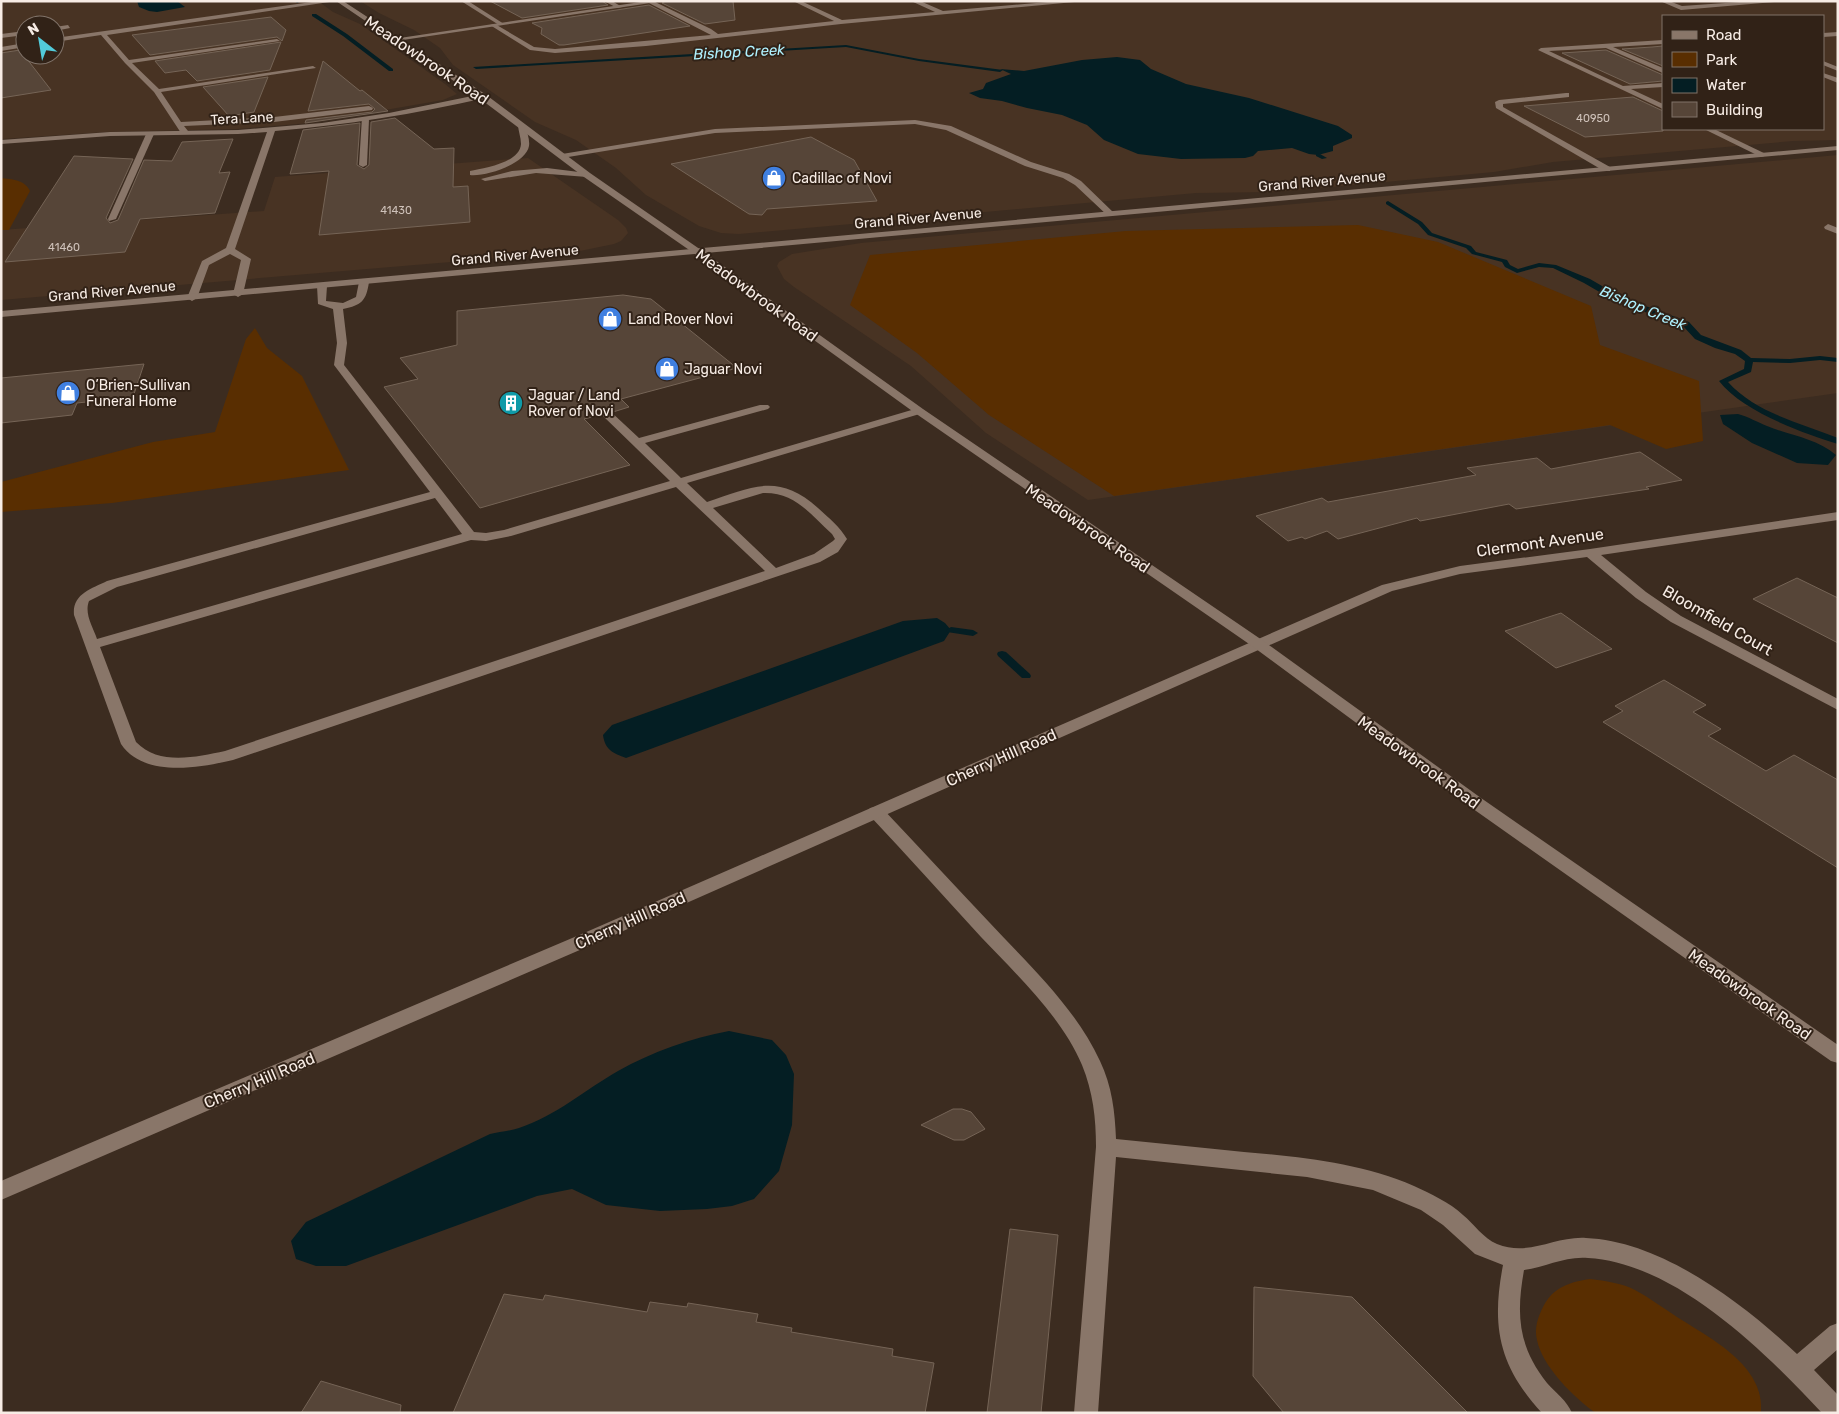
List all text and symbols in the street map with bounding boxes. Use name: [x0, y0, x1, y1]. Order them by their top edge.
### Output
street label: Meadowbrook Road: [361, 12, 492, 109]
north arrow: [15, 15, 65, 65]
legend: [1662, 15, 1824, 130]
text: N: [25, 19, 42, 39]
text: Road: [1706, 26, 1742, 44]
water label: Bishop Creek: [693, 41, 786, 63]
text: Park: [1706, 51, 1737, 69]
text: Water: [1706, 76, 1746, 94]
text: Building: [1706, 101, 1763, 119]
street label: Tera Lane: [210, 108, 274, 129]
house number: 40950: [1576, 112, 1610, 125]
shop icon: Cadillac of Novi: [761, 165, 787, 191]
street label: Grand River Avenue: [1258, 167, 1387, 196]
place label: Cadillac of Novi: [792, 170, 892, 187]
house number: 41430: [380, 204, 412, 217]
street label: Grand River Avenue: [854, 204, 983, 233]
house number: 41460: [48, 241, 80, 254]
street label: Grand River Avenue: [451, 241, 580, 270]
street label: Meadowbrook Road: [692, 245, 821, 346]
street label: Grand River Avenue: [48, 277, 177, 306]
water label: Bishop Creek: [1597, 282, 1689, 334]
shop icon: Land Rover Novi: [597, 306, 623, 332]
place label: Land Rover Novi: [628, 311, 733, 328]
shop icon: Jaguar Novi: [654, 356, 680, 382]
place label: Jaguar Novi: [684, 361, 762, 378]
place label: O’Brien-Sullivan Funeral Home: [86, 377, 191, 410]
shop icon: O’Brien-Sullivan Funeral Home: [55, 380, 81, 406]
place label: Jaguar / Land Rover of Novi: [528, 387, 620, 420]
building icon: Jaguar / Land Rover of Novi: [498, 390, 524, 416]
street label: Meadowbrook Road: [1022, 480, 1153, 577]
street label: Clermont Avenue: [1475, 524, 1605, 561]
street label: Bloomfield Court: [1659, 581, 1776, 660]
street label: Meadowbrook Road: [1354, 712, 1483, 813]
street label: Cherry Hill Road: [943, 725, 1059, 790]
street label: Cherry Hill Road: [572, 888, 688, 953]
street label: Meadowbrook Road: [1685, 945, 1815, 1044]
street label: Cherry Hill Road: [201, 1049, 318, 1112]

